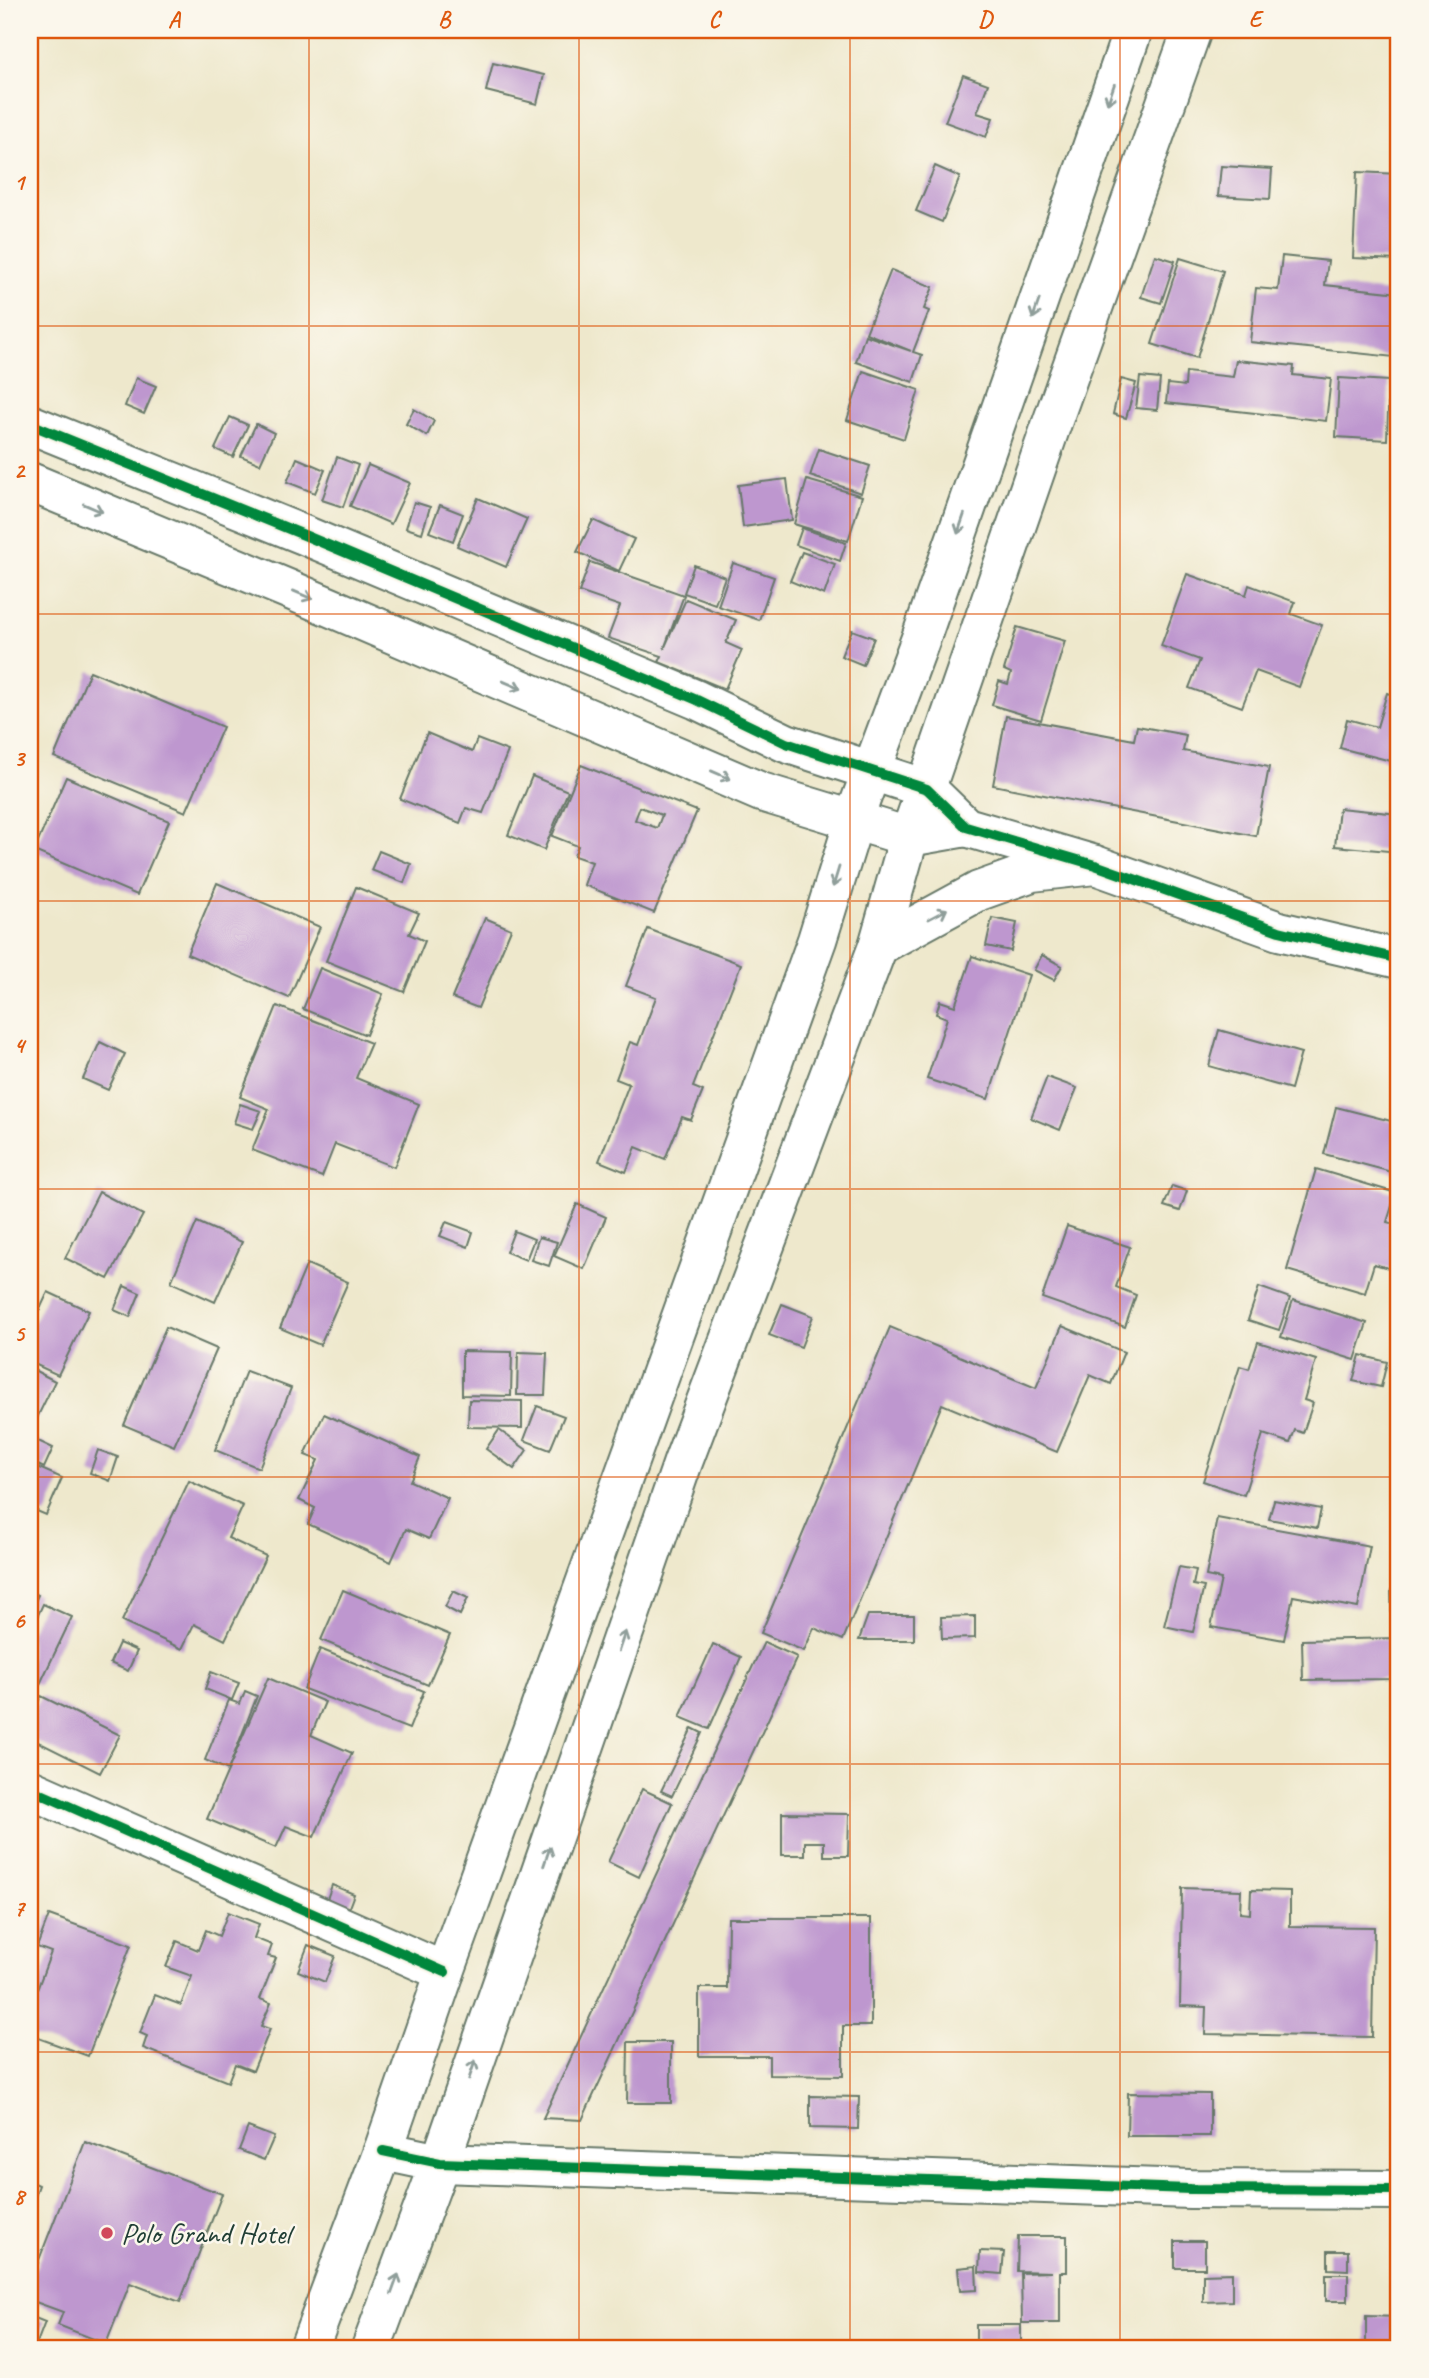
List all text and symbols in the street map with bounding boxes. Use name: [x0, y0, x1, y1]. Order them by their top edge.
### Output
text: A: [168, 5, 182, 34]
text: B: [438, 5, 452, 34]
text: C: [709, 5, 723, 34]
text: D: [978, 5, 994, 34]
text: E: [1249, 5, 1265, 34]
one-way arrow: [1104, 83, 1116, 105]
text: 1: [14, 168, 27, 197]
one-way arrow: [1029, 298, 1041, 320]
text: 2: [14, 456, 27, 485]
one-way arrow: [81, 502, 103, 515]
one-way arrow: [954, 512, 966, 534]
one-way arrow: [292, 589, 313, 602]
one-way arrow: [500, 679, 522, 692]
text: 3: [14, 744, 27, 773]
one-way arrow: [710, 769, 731, 782]
one-way arrow: [829, 866, 842, 888]
one-way arrow: [927, 907, 948, 920]
text: 4: [14, 1031, 27, 1060]
text: 5: [14, 1319, 26, 1348]
text: 6: [14, 1606, 27, 1635]
one-way arrow: [617, 1630, 629, 1652]
one-way arrow: [542, 1845, 554, 1867]
text: 7: [14, 1894, 27, 1923]
one-way arrow: [467, 2060, 479, 2082]
text: 8: [14, 2182, 27, 2211]
place label: Polo Grand Hotel: [121, 2214, 295, 2252]
marker: Polo Grand Hotel: [99, 2225, 115, 2241]
one-way arrow: [389, 2274, 402, 2296]

